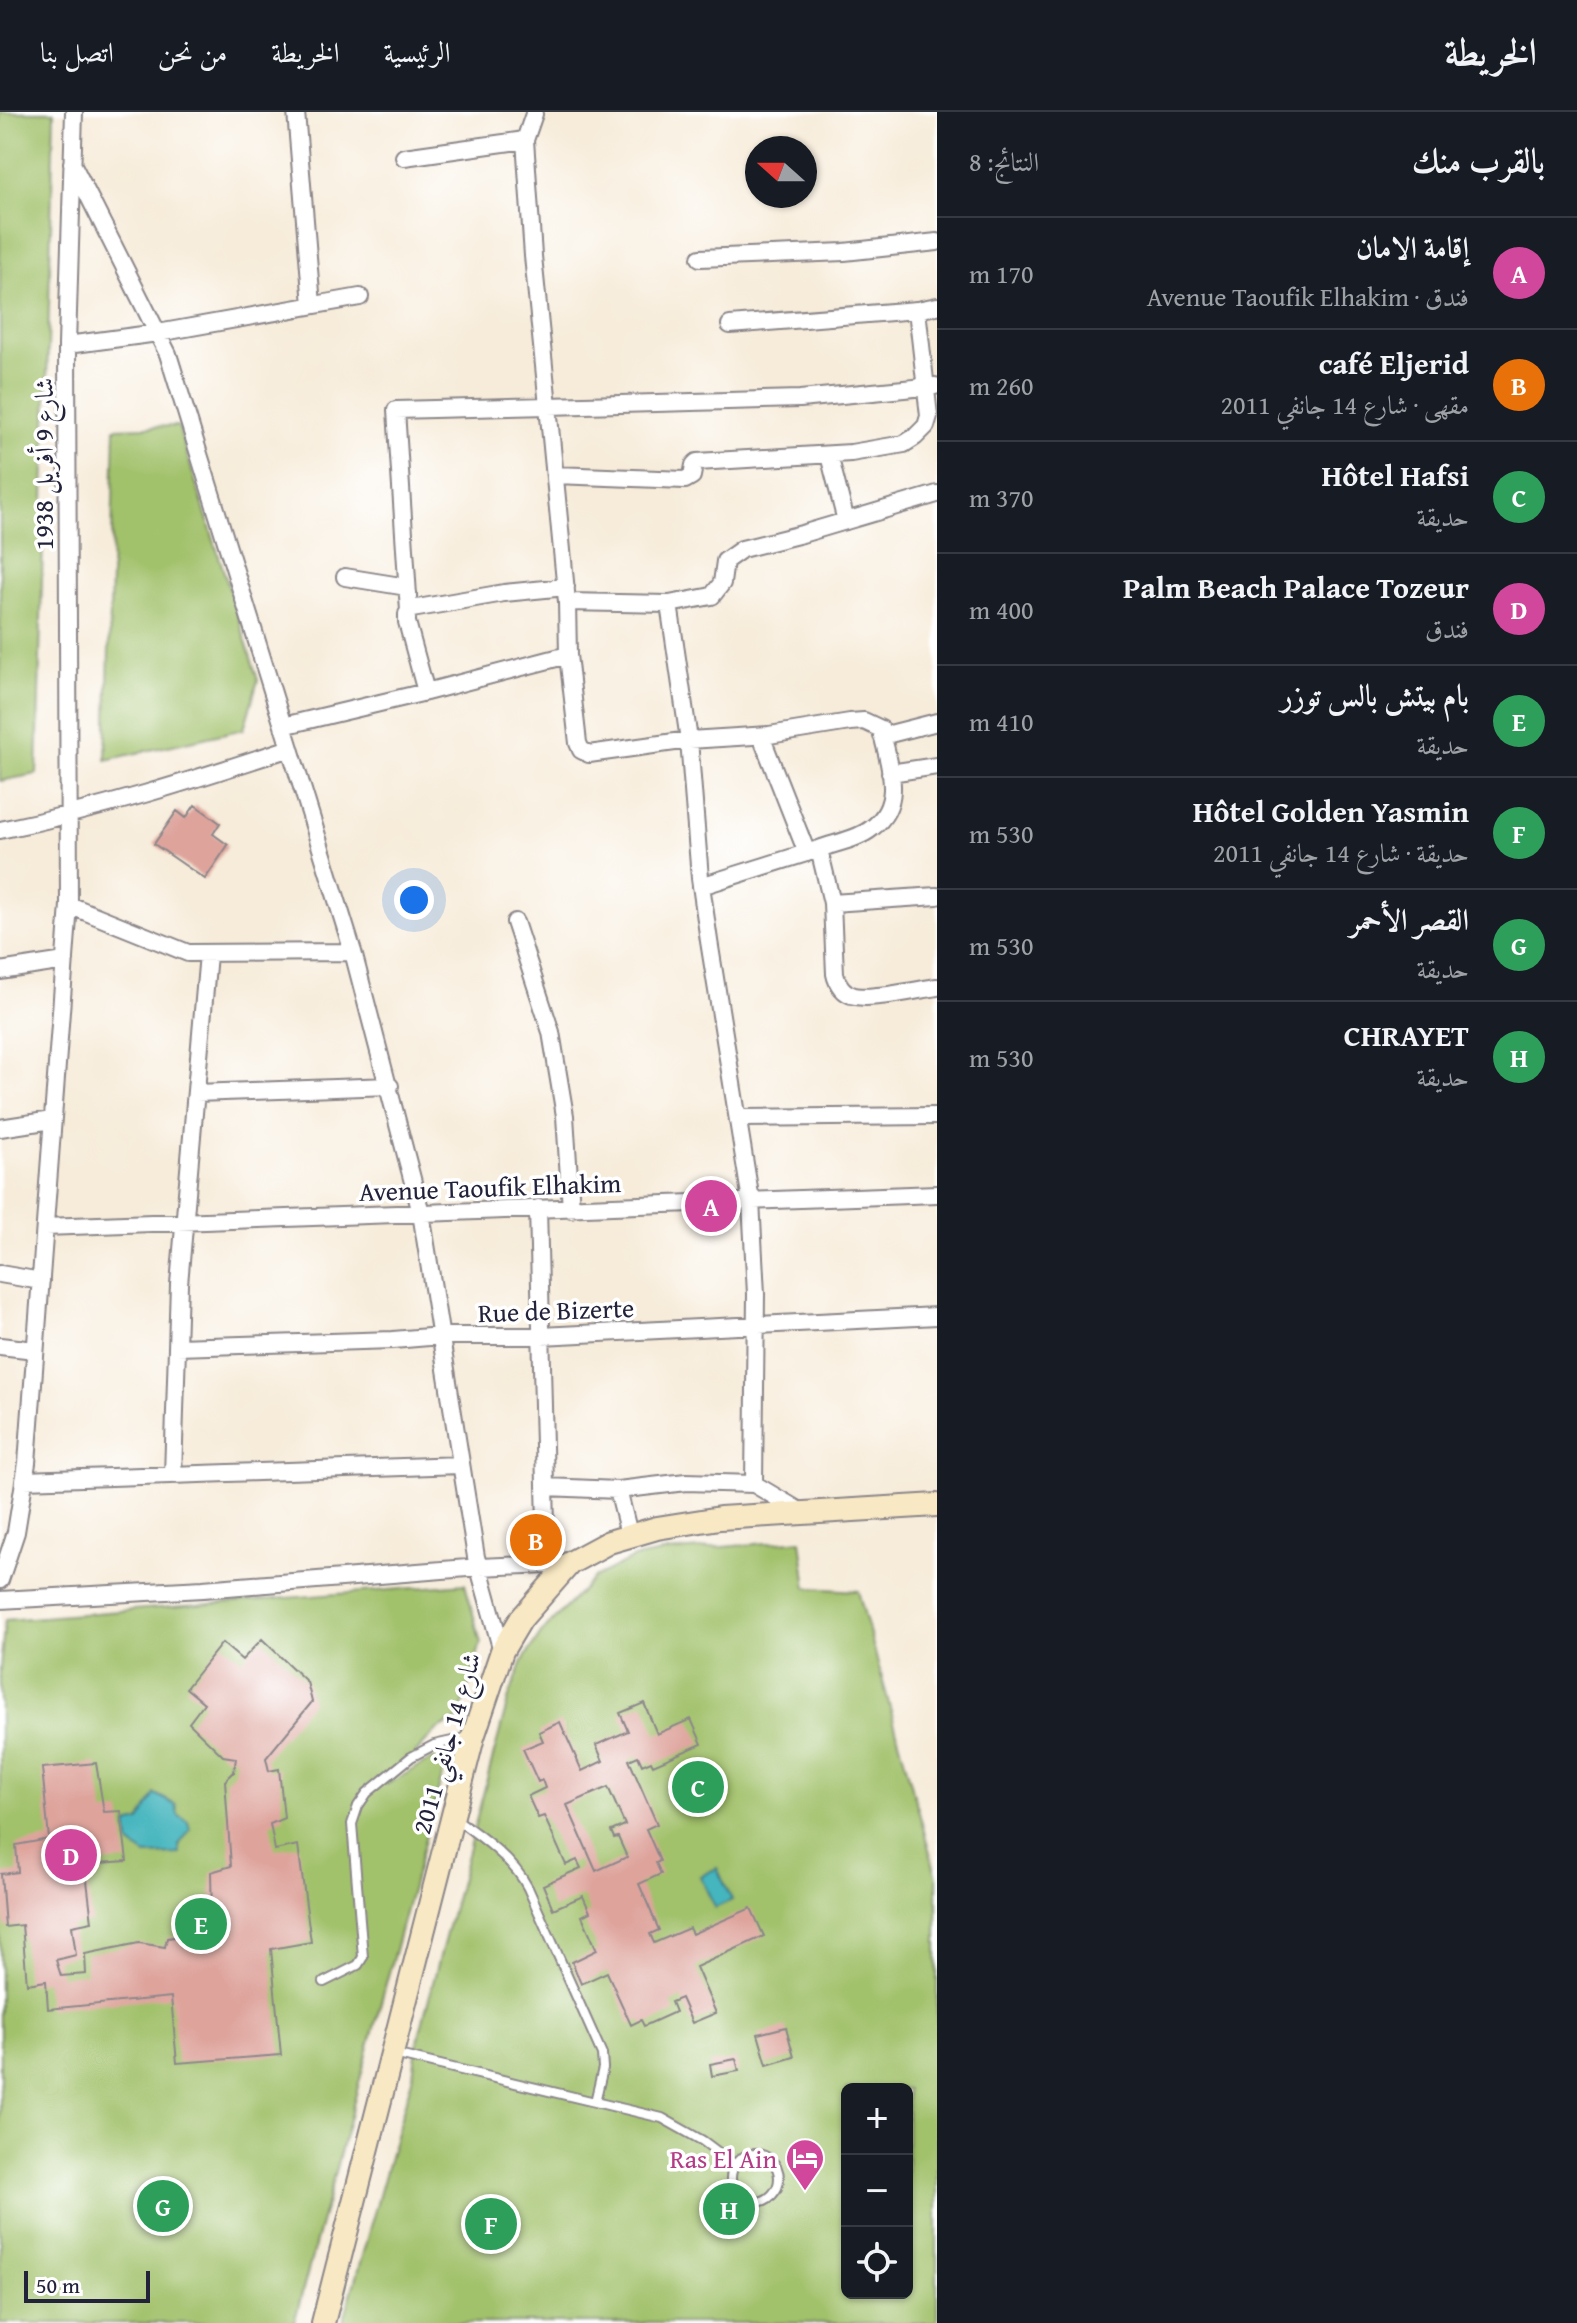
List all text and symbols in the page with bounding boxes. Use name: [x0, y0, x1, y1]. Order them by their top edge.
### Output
text: الخريطة: [1445, 23, 1537, 79]
text: اتصل بنا: [40, 31, 114, 72]
text: من نحن: [158, 31, 227, 72]
text: الخريطة: [271, 31, 339, 72]
text: الرئيسية: [383, 31, 451, 72]
text: بالقرب منك: [1412, 135, 1545, 184]
north arrow: [745, 136, 817, 208]
text: النتائج: 8: [969, 142, 1039, 181]
text: إقامة الامان: [1356, 225, 1469, 269]
text: 170 m: [969, 254, 1034, 293]
text: A: [1511, 254, 1527, 293]
text: فندق · Avenue Taoufik Elhakim: [1147, 277, 1469, 316]
text: café Eljerid: [1319, 341, 1469, 385]
text: 260 m: [969, 366, 1034, 405]
text: B: [1511, 366, 1527, 405]
street label: شارع 9 أفريل 1938: [24, 378, 66, 550]
text: مقهى · شارع 14 جانفي 2011: [1220, 385, 1469, 424]
text: Hôtel Hafsi: [1321, 453, 1469, 497]
text: 370 m: [969, 478, 1034, 517]
text: C: [1512, 478, 1526, 517]
text: حديقة: [1416, 497, 1469, 536]
text: Palm Beach Palace Tozeur: [1123, 565, 1469, 609]
text: 400 m: [969, 590, 1034, 629]
text: D: [1511, 590, 1527, 629]
text: فندق: [1425, 609, 1469, 648]
text: بام بيتش بالس توزر: [1281, 673, 1469, 717]
text: 410 m: [969, 702, 1034, 741]
text: E: [1512, 702, 1526, 741]
text: حديقة: [1416, 725, 1469, 764]
text: Hôtel Golden Yasmin: [1193, 789, 1469, 833]
text: 530 m: [969, 814, 1034, 853]
text: F: [1512, 814, 1526, 853]
text: حديقة · شارع 14 جانفي 2011: [1213, 833, 1469, 872]
your location: [394, 880, 434, 920]
text: القصر الأحمر: [1349, 897, 1469, 941]
text: 530 m: [969, 926, 1034, 965]
text: G: [1511, 926, 1527, 965]
text: حديقة: [1416, 949, 1469, 988]
text: CHRAYET: [1344, 1013, 1469, 1057]
text: 530 m: [969, 1038, 1034, 1077]
text: H: [1510, 1038, 1528, 1077]
text: حديقة: [1416, 1057, 1469, 1096]
street label: Avenue Taoufik Elhakim: [358, 1163, 622, 1211]
pin: A: [685, 1176, 737, 1236]
street label: Rue de Bizerte: [477, 1288, 635, 1332]
pin: B: [510, 1510, 562, 1570]
street label: شارع 14 جانفي 2011: [401, 1647, 497, 1840]
pin: C: [672, 1757, 724, 1817]
pin: D: [45, 1825, 97, 1885]
pin: E: [175, 1894, 227, 1954]
map controls: [841, 2083, 913, 2299]
button: +: [841, 2083, 913, 2155]
hotel icon: Ras El Ain: [784, 2137, 826, 2192]
place label: Ras El Ain: [670, 2139, 777, 2178]
button: −: [841, 2155, 913, 2227]
pin: G: [137, 2176, 189, 2236]
pin: H: [703, 2179, 755, 2239]
pin: F: [465, 2194, 517, 2254]
button: locate: [841, 2227, 913, 2299]
scale bar: [24, 2267, 150, 2303]
text: 50 m: [36, 2269, 80, 2301]

